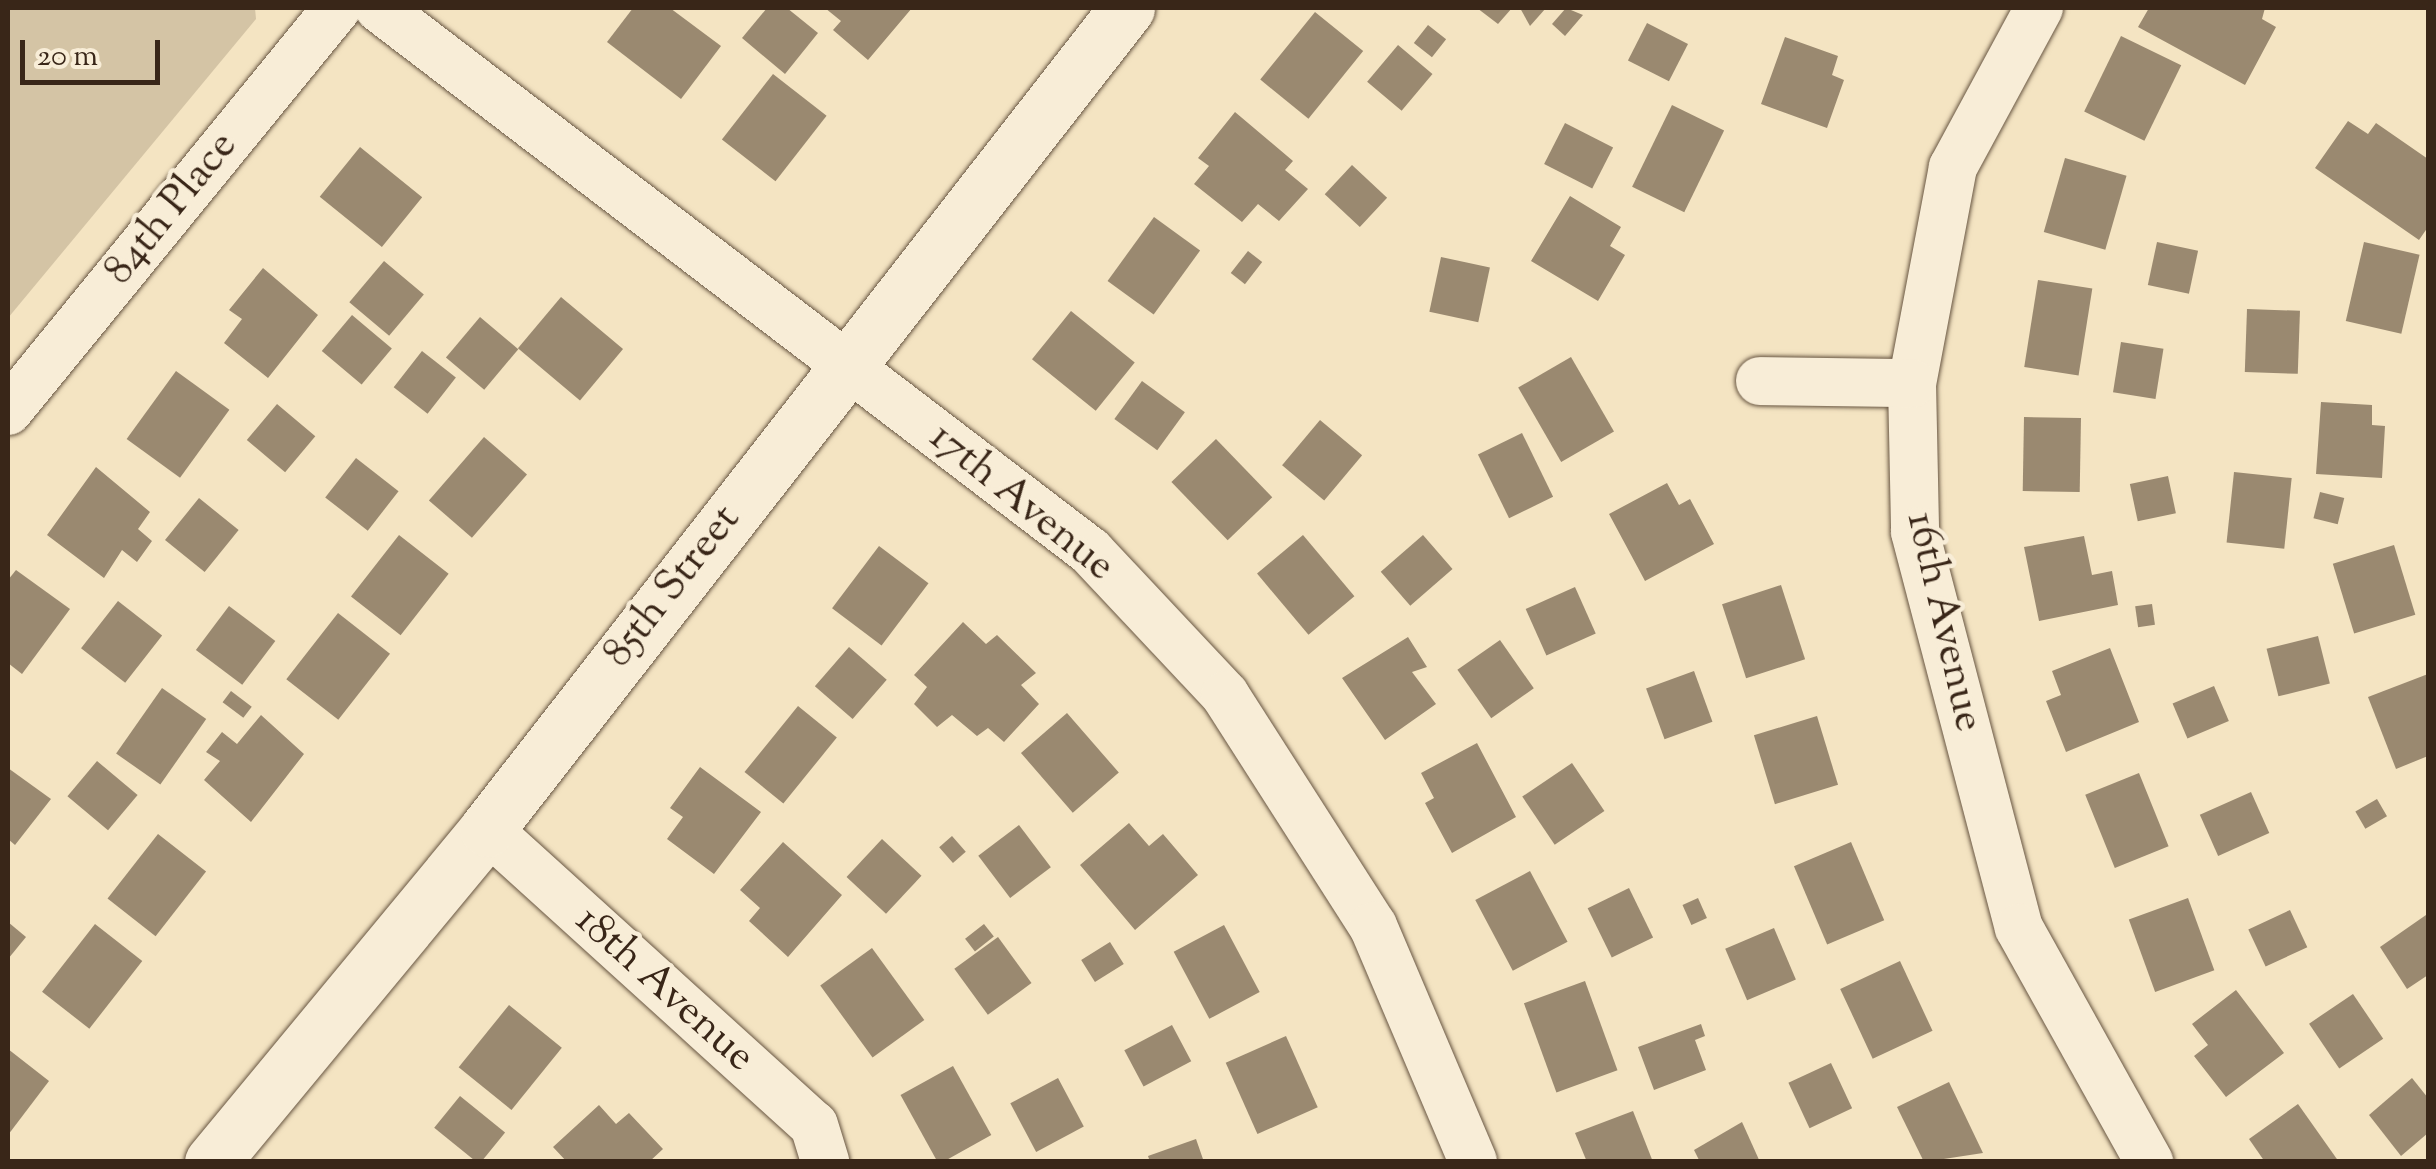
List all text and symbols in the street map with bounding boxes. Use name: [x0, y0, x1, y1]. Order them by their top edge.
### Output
scale bar: [25, 20, 165, 82]
text: 20 m: [37, 36, 98, 79]
street label: 84th Place: [95, 122, 249, 296]
street label: 17th Avenue: [918, 413, 1124, 593]
street label: 85th Street: [594, 496, 752, 678]
street label: 16th Avenue: [1893, 508, 1993, 736]
street label: 18th Avenue: [564, 896, 764, 1084]

